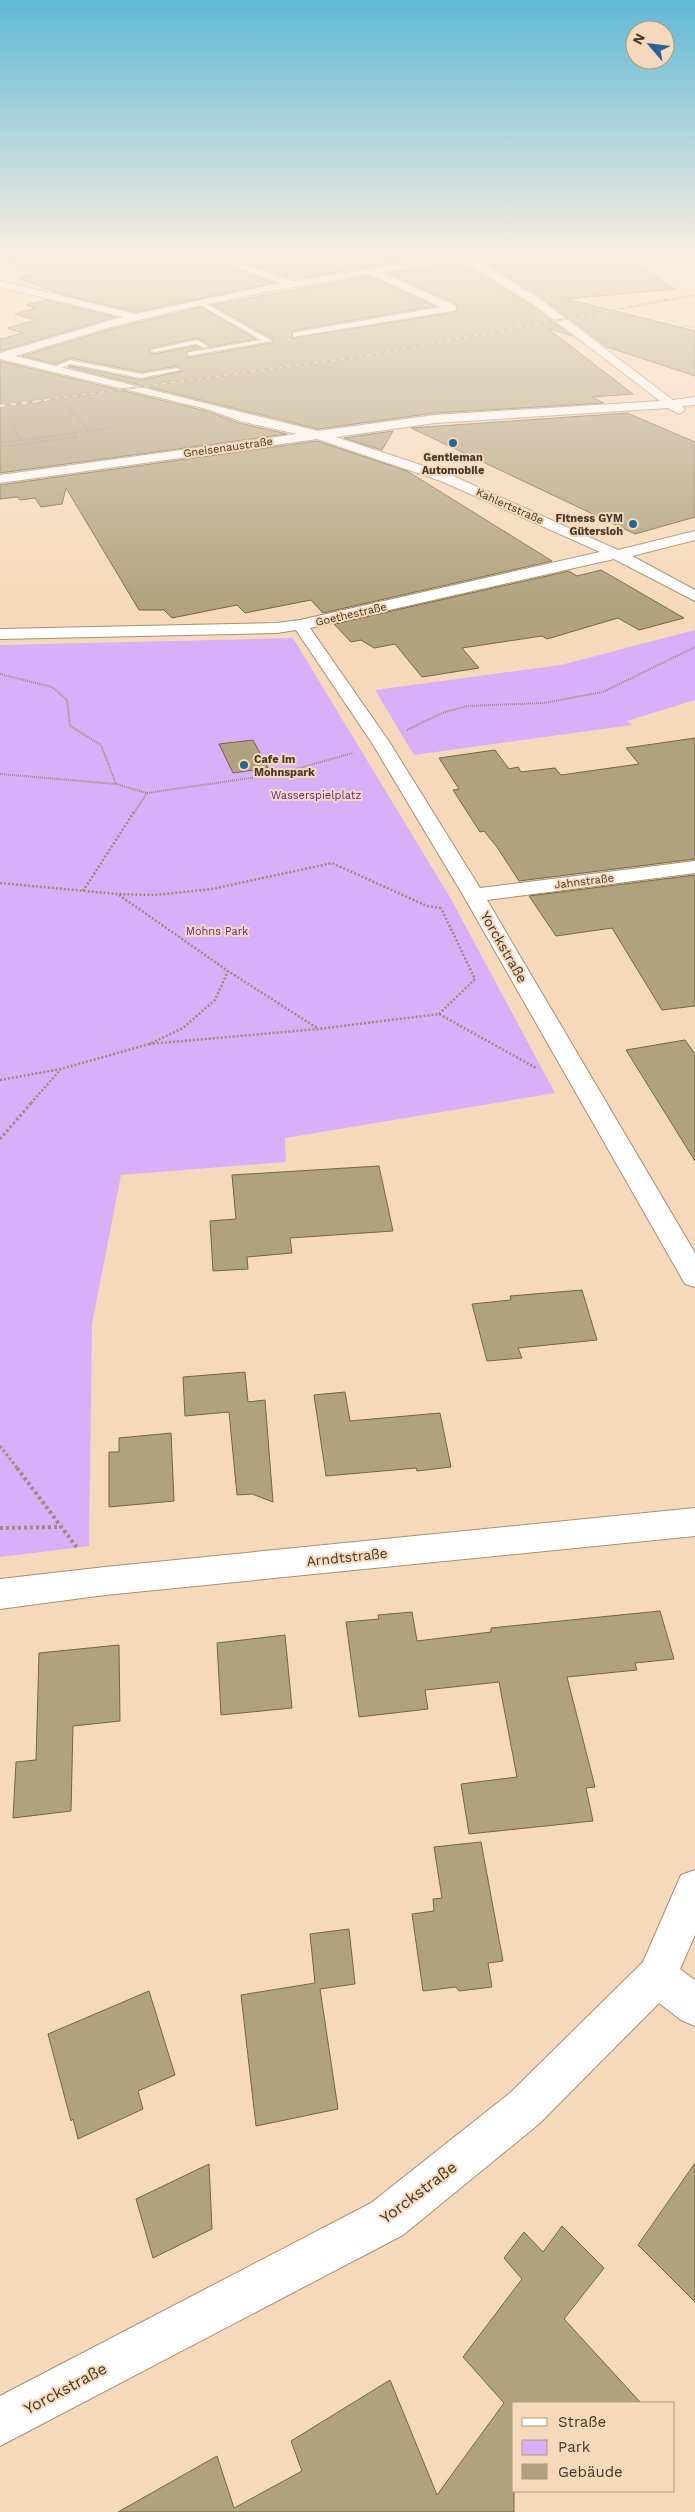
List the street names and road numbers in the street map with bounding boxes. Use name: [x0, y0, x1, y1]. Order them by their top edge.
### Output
street label: Gneisenaustraße: [183, 435, 274, 460]
street label: Kahlertstraße: [474, 486, 546, 527]
street label: Goethestraße: [314, 600, 388, 629]
street label: Jahnstraße: [554, 871, 615, 892]
street label: Yorckstraße: [477, 908, 531, 986]
street label: Arndtstraße: [306, 1545, 388, 1569]
street label: Yorckstraße: [376, 2157, 460, 2227]
street label: Yorckstraße: [20, 2359, 110, 2418]

